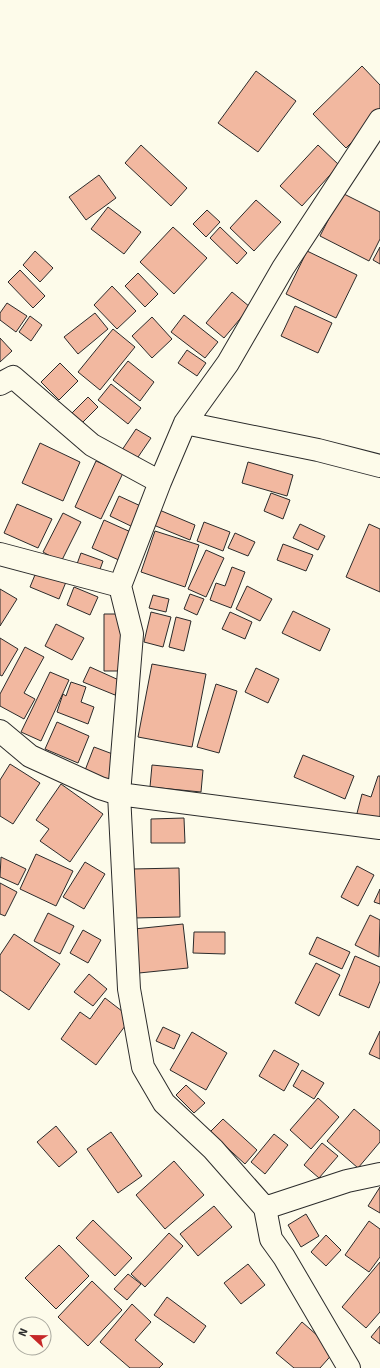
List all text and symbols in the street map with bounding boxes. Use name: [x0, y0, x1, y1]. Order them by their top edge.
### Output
north arrow: [12, 1316, 52, 1356]
text: N: [16, 1326, 31, 1338]

